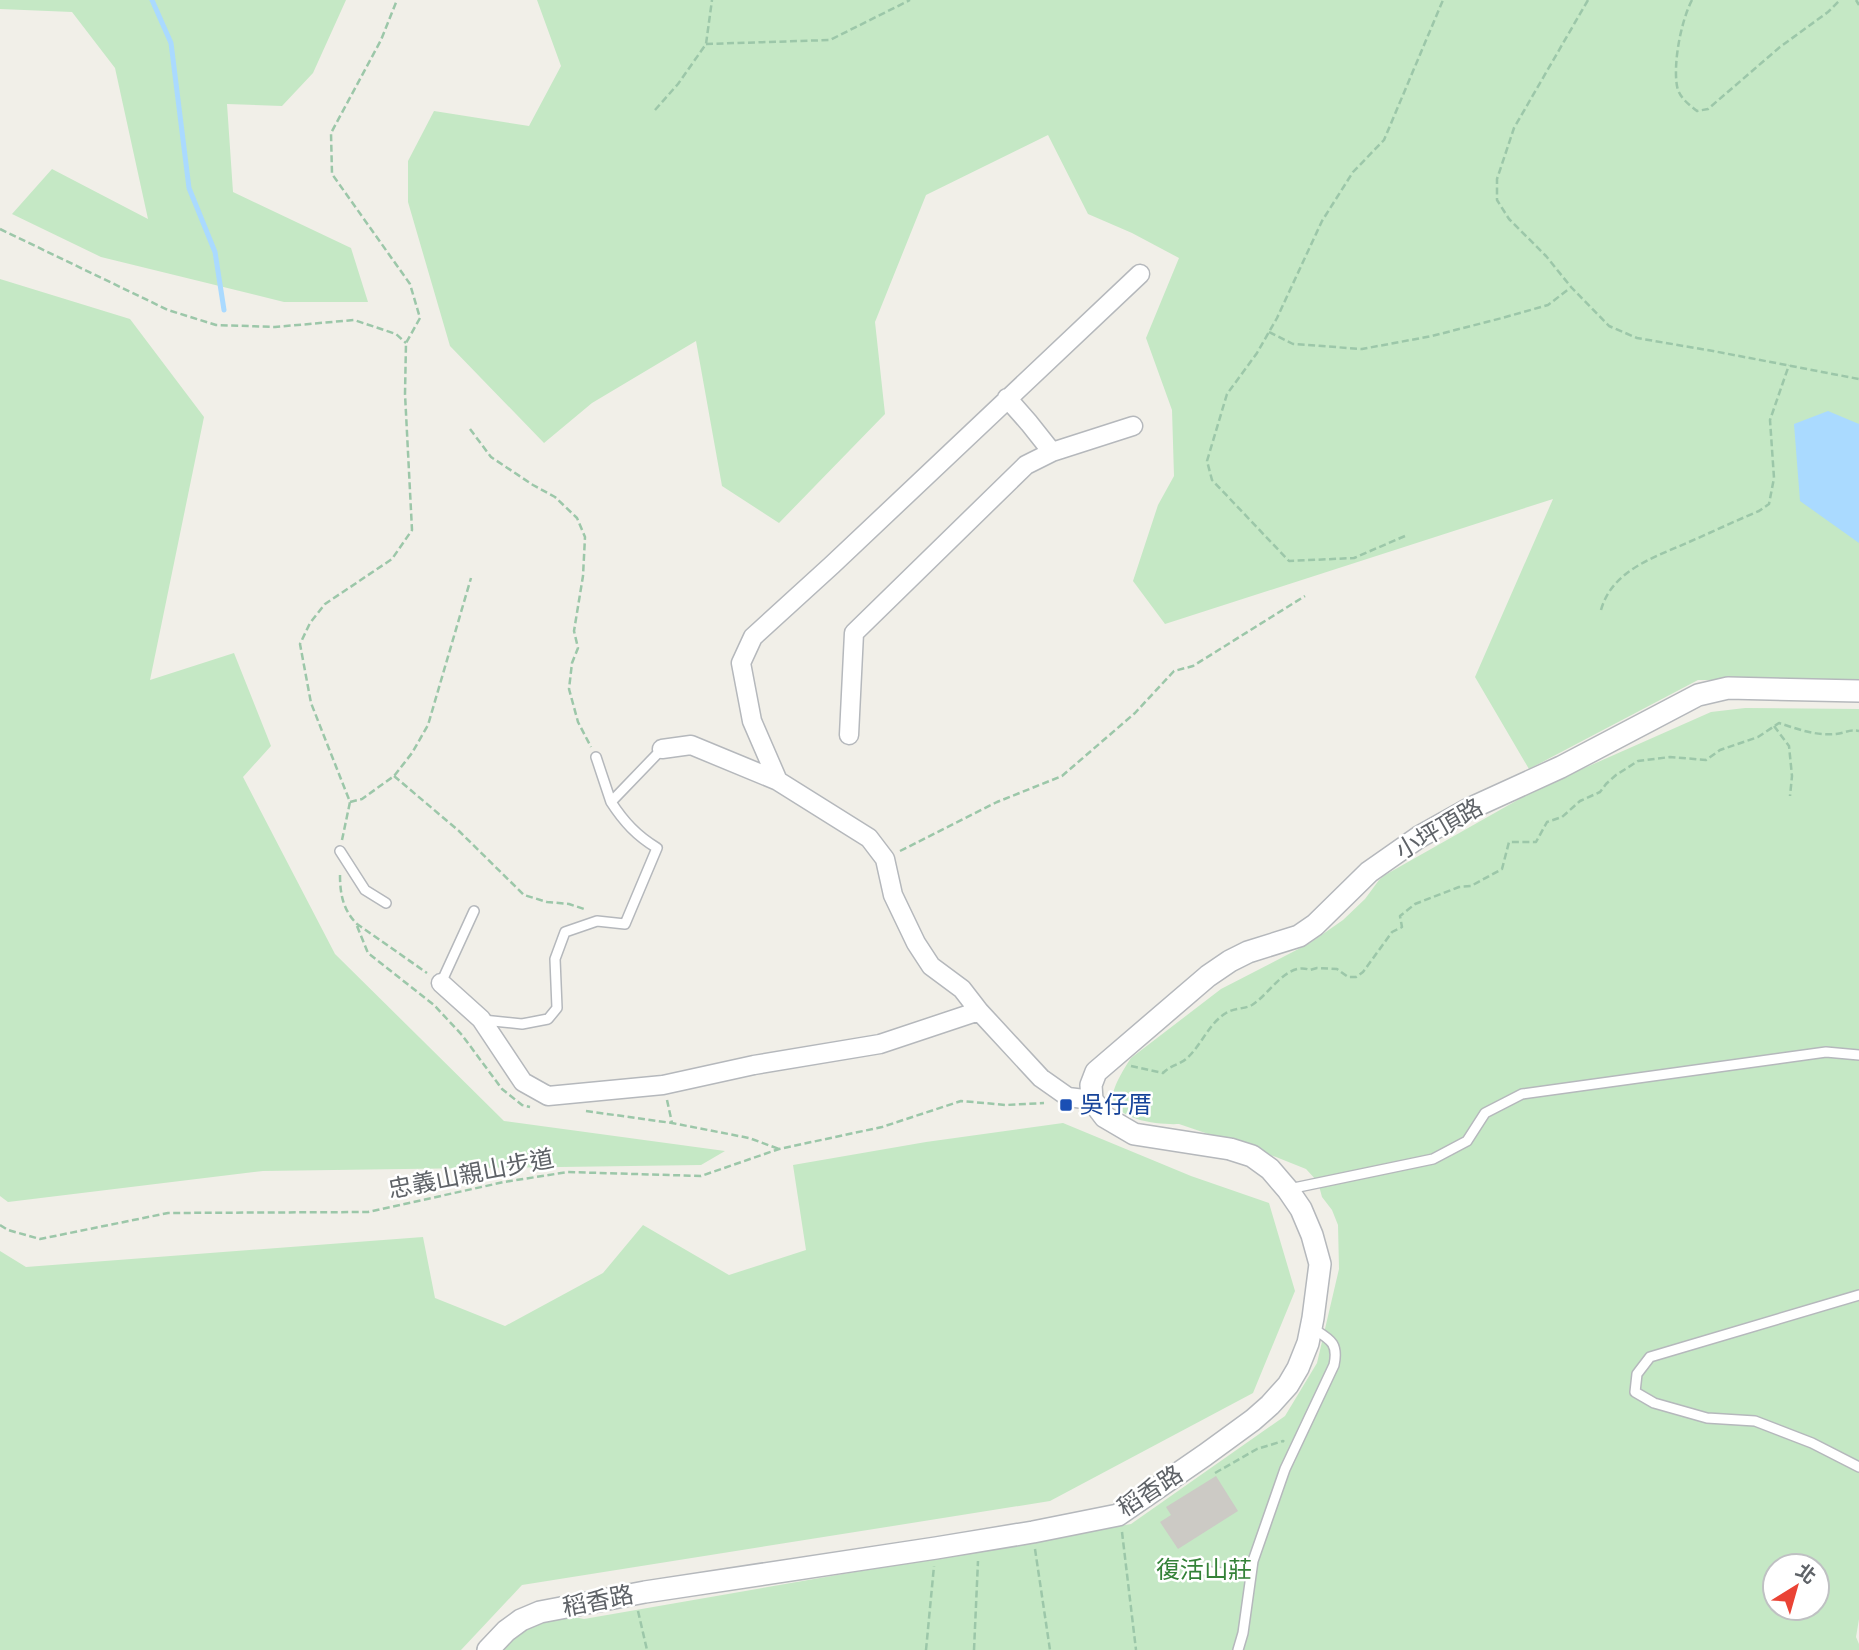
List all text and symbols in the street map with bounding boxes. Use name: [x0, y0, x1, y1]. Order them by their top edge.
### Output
street label: 小坪頂路: [1388, 789, 1488, 866]
place label: 吳仔厝: [1080, 1087, 1152, 1120]
marker: 吳仔厝: [1058, 1097, 1074, 1113]
street label: 忠義山親山步道: [385, 1140, 556, 1205]
street label: 稻香路: [1110, 1456, 1188, 1523]
park label: 復活山莊: [1156, 1552, 1252, 1585]
north arrow: [1761, 1552, 1831, 1622]
text: 北: [1791, 1557, 1822, 1590]
street label: 稻香路: [559, 1576, 636, 1623]

